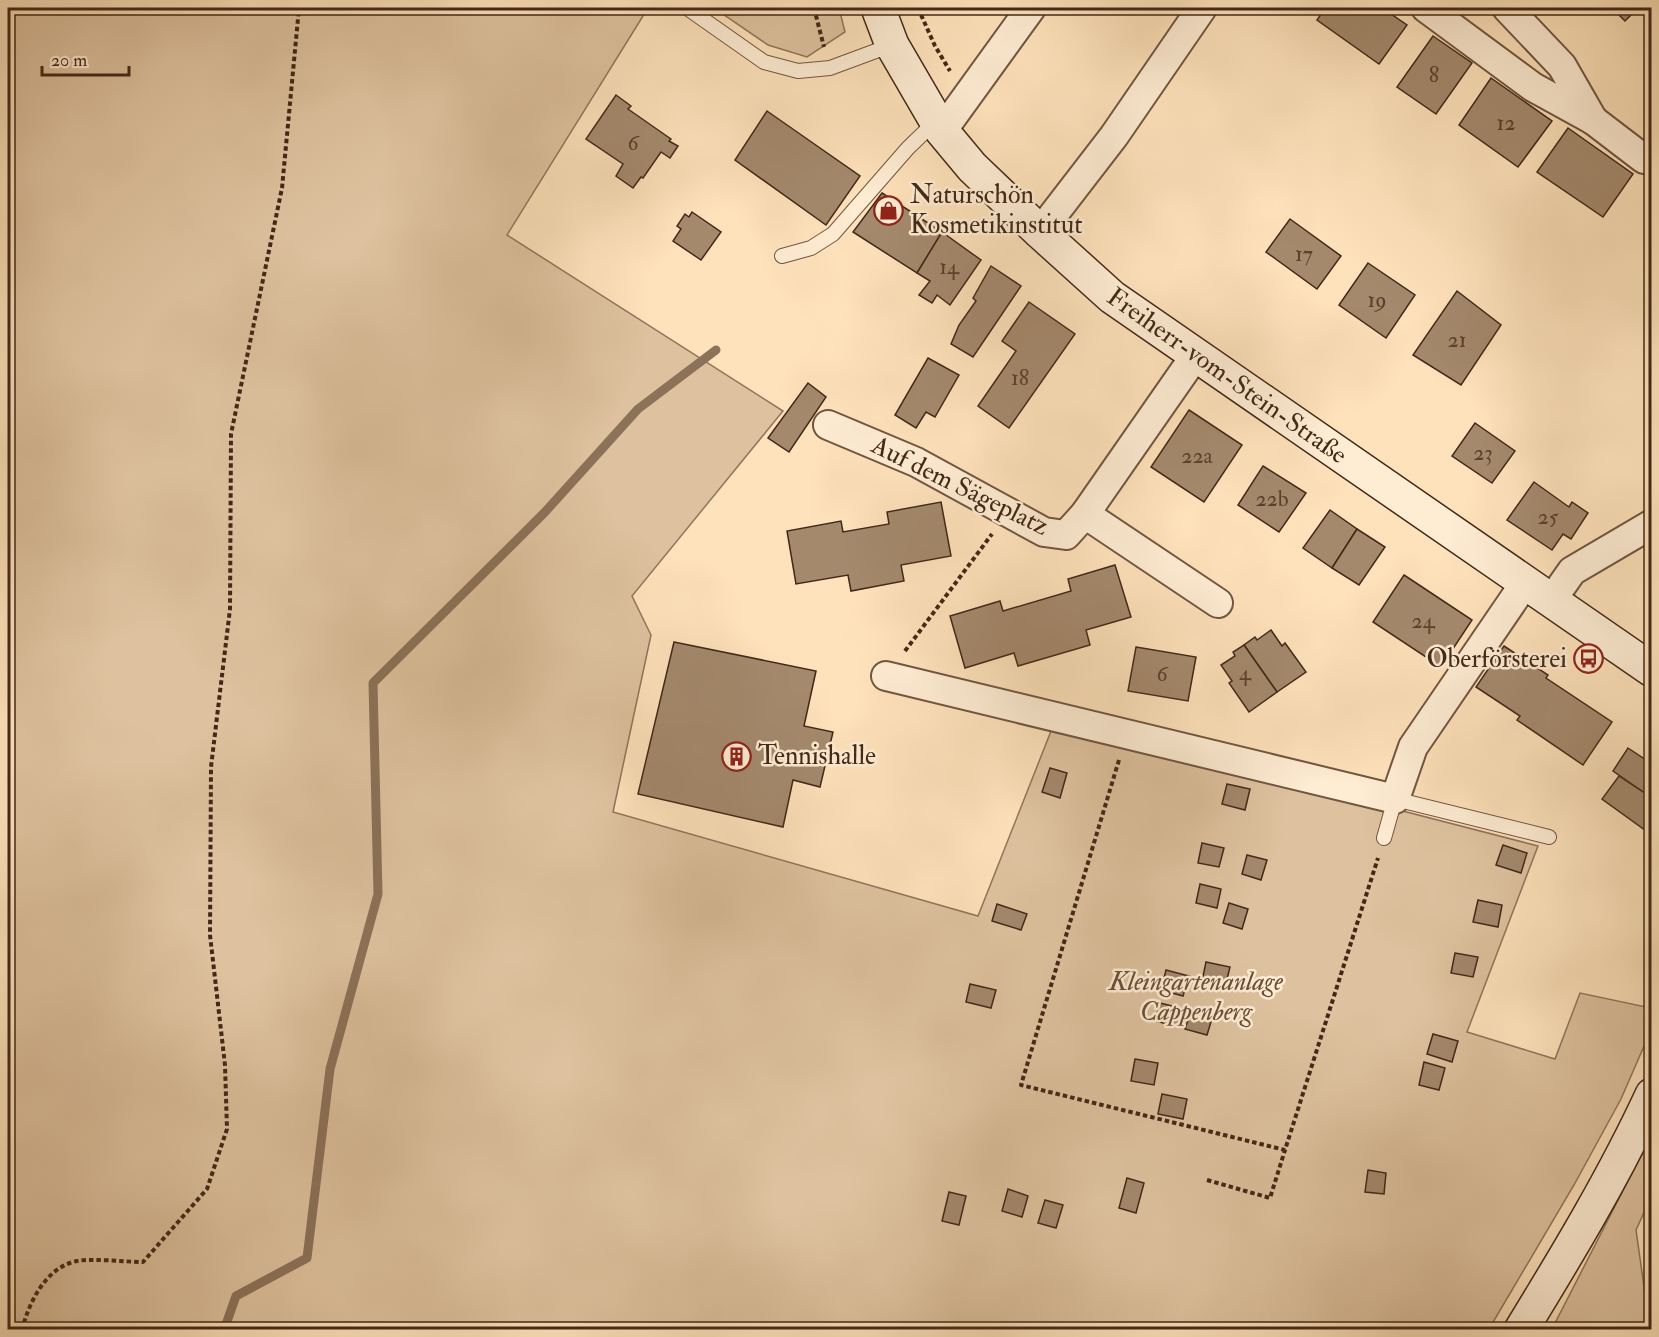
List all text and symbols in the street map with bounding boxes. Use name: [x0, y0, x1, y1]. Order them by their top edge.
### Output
scale bar: [42, 39, 129, 77]
text: 20 m: [51, 49, 87, 72]
house number: 8: [1429, 61, 1439, 89]
house number: 12: [1496, 109, 1516, 137]
house number: 6: [627, 129, 640, 157]
place label: Naturschön Kosmetikinstitut: [910, 179, 1083, 241]
shop icon: Naturschön Kosmetikinstitut: [873, 194, 905, 226]
house number: 17: [1295, 240, 1313, 268]
house number: 14: [939, 253, 960, 281]
street label: Freiherr-vom-Stein-Straße: [1101, 281, 1353, 471]
house number: 19: [1367, 286, 1387, 314]
house number: 21: [1447, 326, 1467, 354]
house number: 18: [1011, 364, 1029, 392]
street label: Auf dem Sägeplatz: [865, 429, 1054, 544]
house number: 23: [1473, 439, 1493, 467]
house number: 22a: [1181, 442, 1214, 470]
house number: 22b: [1255, 485, 1289, 513]
house number: 25: [1538, 503, 1559, 531]
house number: 24: [1411, 607, 1436, 635]
place label: Oberförsterei: [1426, 643, 1567, 675]
bus stop icon: Oberförsterei: [1572, 643, 1604, 675]
house number: 4: [1239, 659, 1252, 687]
house number: 6: [1156, 660, 1169, 688]
building icon: Tennishalle: [721, 740, 753, 772]
place label: Tennishalle: [758, 740, 876, 772]
park label: Kleingartenanlage Cappenberg: [1107, 966, 1283, 1028]

